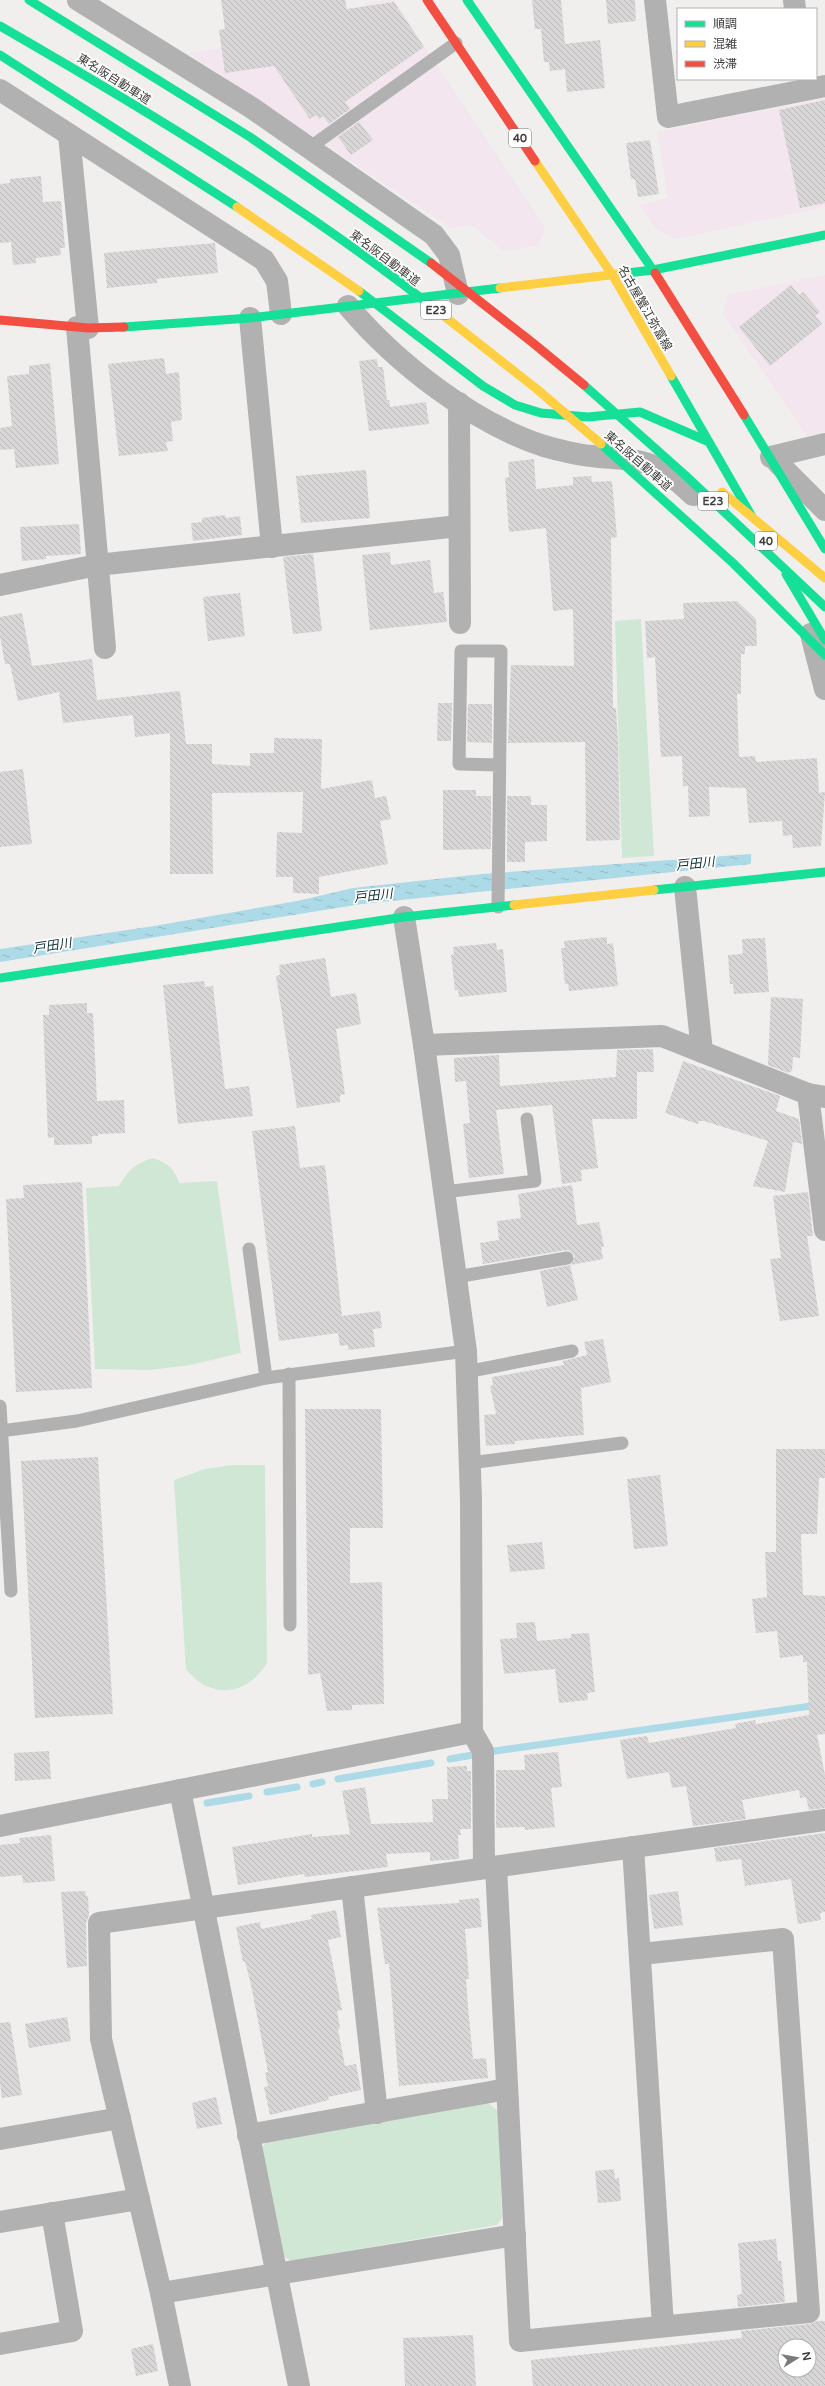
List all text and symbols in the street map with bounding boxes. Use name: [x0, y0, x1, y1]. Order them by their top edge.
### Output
legend: [677, 8, 817, 80]
text: 順調: [713, 17, 737, 31]
text: 混雑: [713, 37, 737, 51]
street label: 東名阪自動車道: [75, 51, 153, 107]
text: 渋滞: [713, 57, 737, 71]
road number: 40: [509, 129, 531, 147]
street label: 東名阪自動車道: [347, 227, 423, 289]
street label: 名古屋蟹江弥富線: [615, 263, 675, 353]
road number: E23: [421, 301, 451, 319]
street label: 東名阪自動車道: [602, 428, 674, 494]
road number: E23: [698, 492, 728, 510]
road number: 40: [755, 532, 777, 550]
water label: 戸田川: [675, 854, 717, 874]
water label: 戸田川: [353, 886, 395, 906]
water label: 戸田川: [32, 935, 75, 957]
north arrow: [777, 2338, 817, 2378]
text: N: [799, 2351, 814, 2362]

